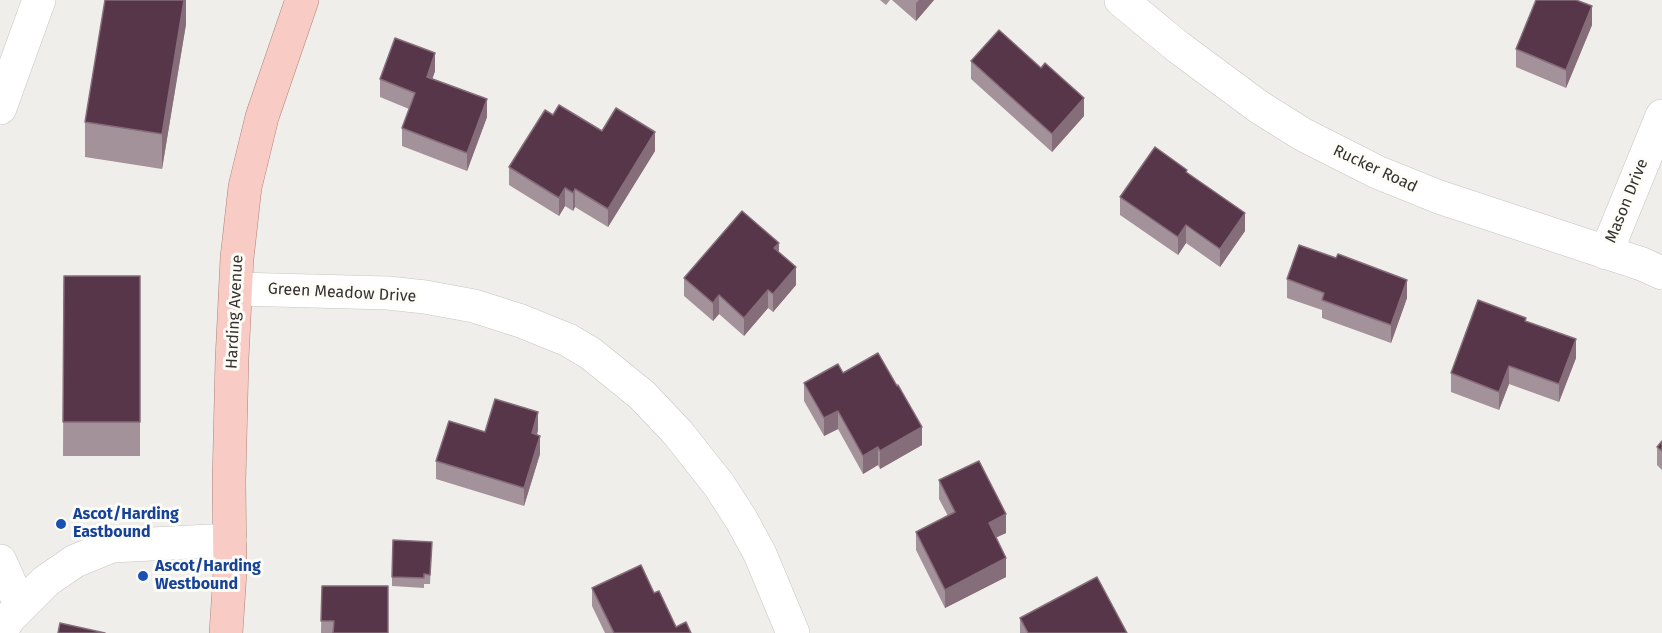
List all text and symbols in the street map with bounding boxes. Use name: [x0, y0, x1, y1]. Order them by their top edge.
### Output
street label: Rucker Road: [1330, 141, 1420, 197]
street label: Mason Drive: [1601, 156, 1653, 246]
street label: Harding Avenue: [222, 254, 248, 370]
street label: Green Meadow Drive: [267, 280, 417, 306]
place label: Ascot/Harding Eastbound: [73, 505, 179, 543]
marker: Ascot/Harding Eastbound: [54, 517, 68, 531]
place label: Ascot/Harding Westbound: [155, 557, 261, 595]
marker: Ascot/Harding Westbound: [136, 569, 150, 583]

